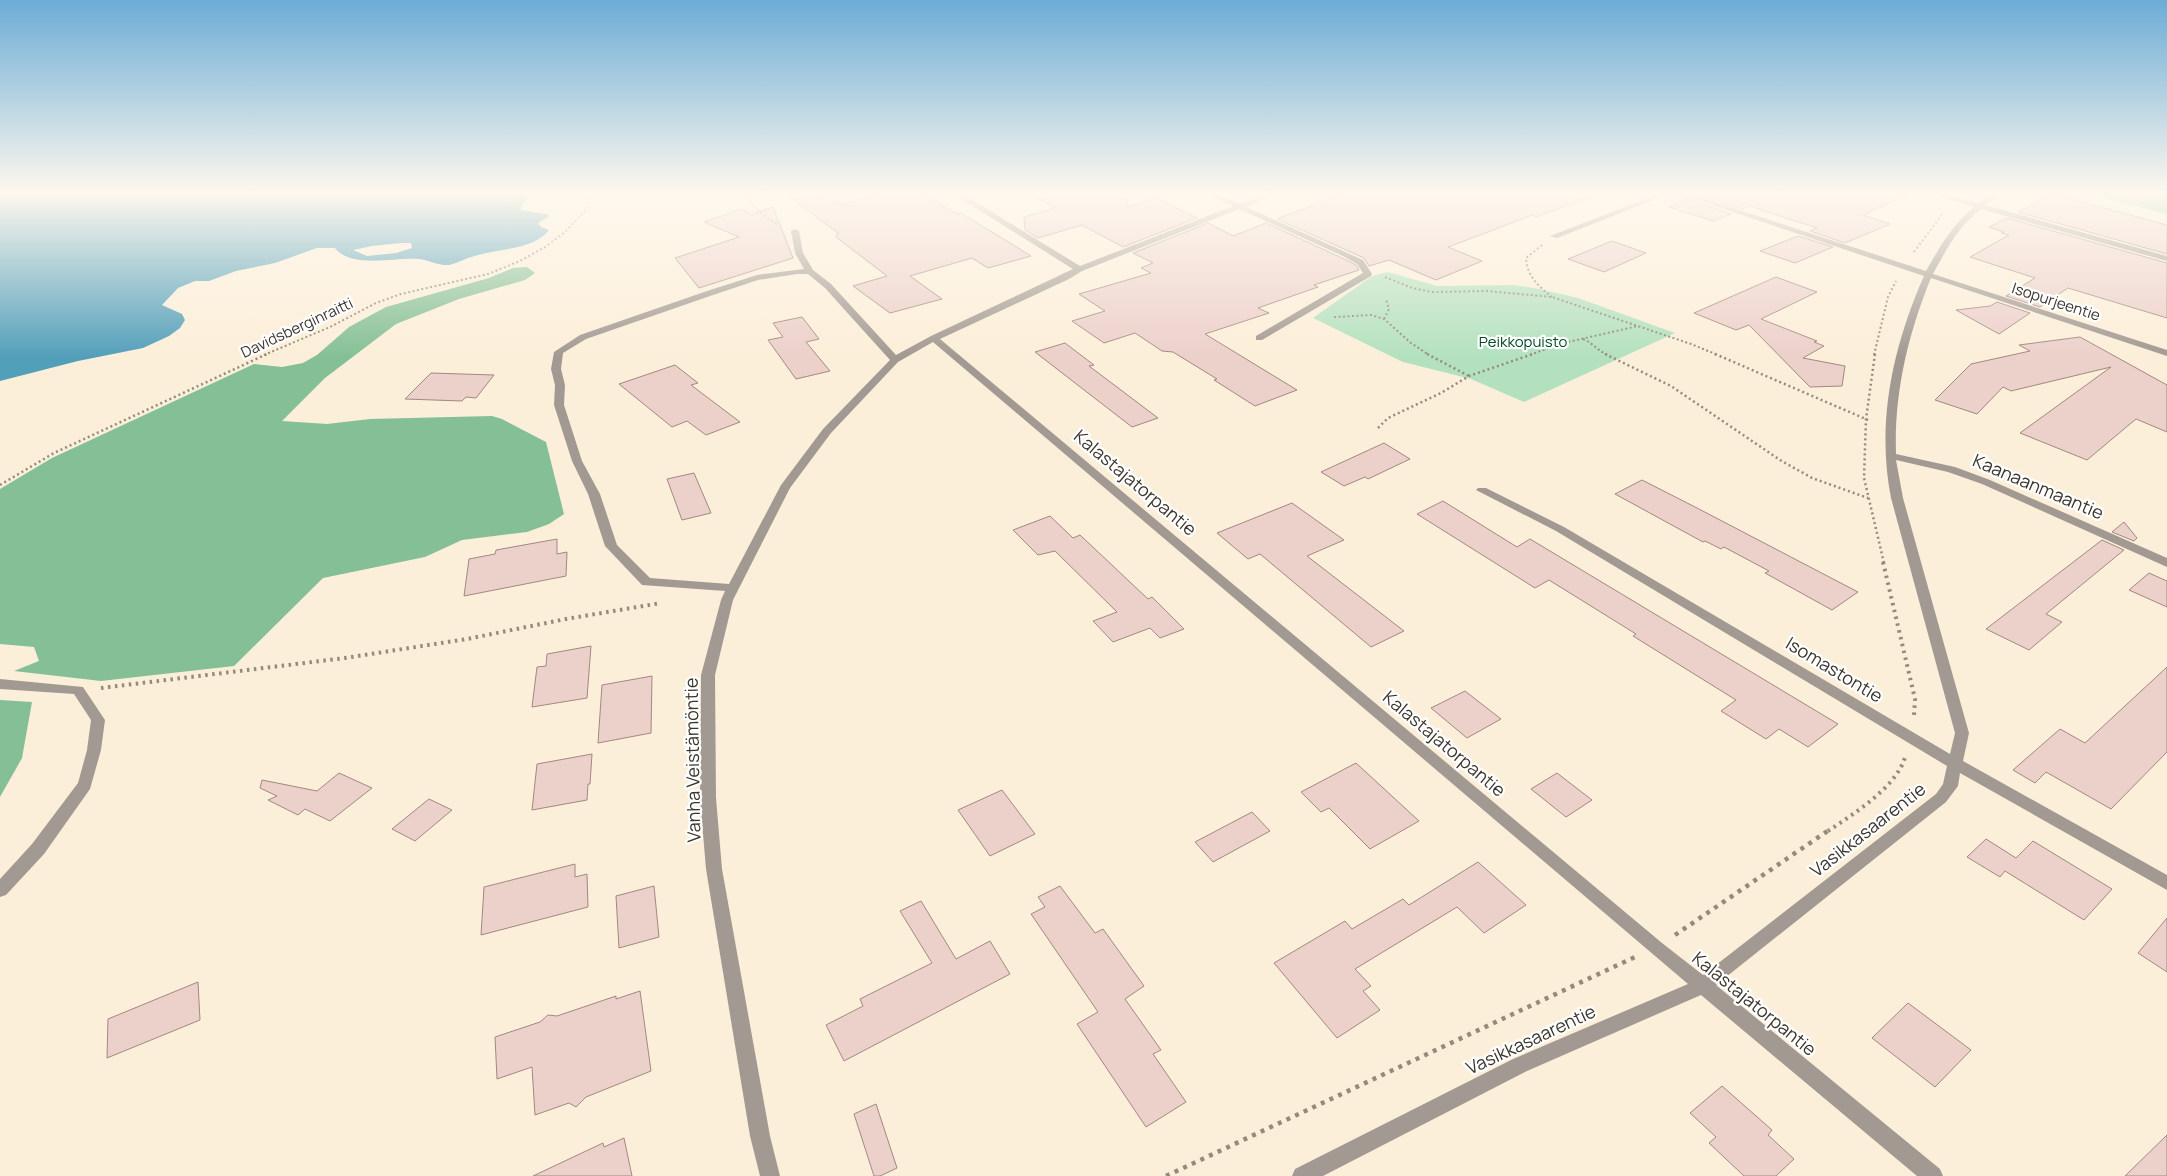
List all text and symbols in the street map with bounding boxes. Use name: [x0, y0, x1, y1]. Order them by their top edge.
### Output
street label: Isopurjeentie: [2009, 277, 2103, 326]
street label: Davidsberginraitti: [237, 292, 356, 363]
park label: Peikkopuisto: [1479, 331, 1567, 352]
street label: Kalastajatorpantie: [1069, 424, 1202, 541]
street label: Kaanaanmaantie: [1969, 448, 2107, 524]
street label: Isomastontie: [1782, 631, 1887, 708]
street label: Vanha Veistämöntie: [679, 677, 705, 843]
street label: Kalastajatorpantie: [1378, 685, 1511, 802]
street label: Vasikkasaarentie: [1805, 777, 1930, 882]
street label: Kalastajatorpantie: [1687, 946, 1822, 1061]
street label: Vasikkasaarentie: [1462, 999, 1599, 1080]

